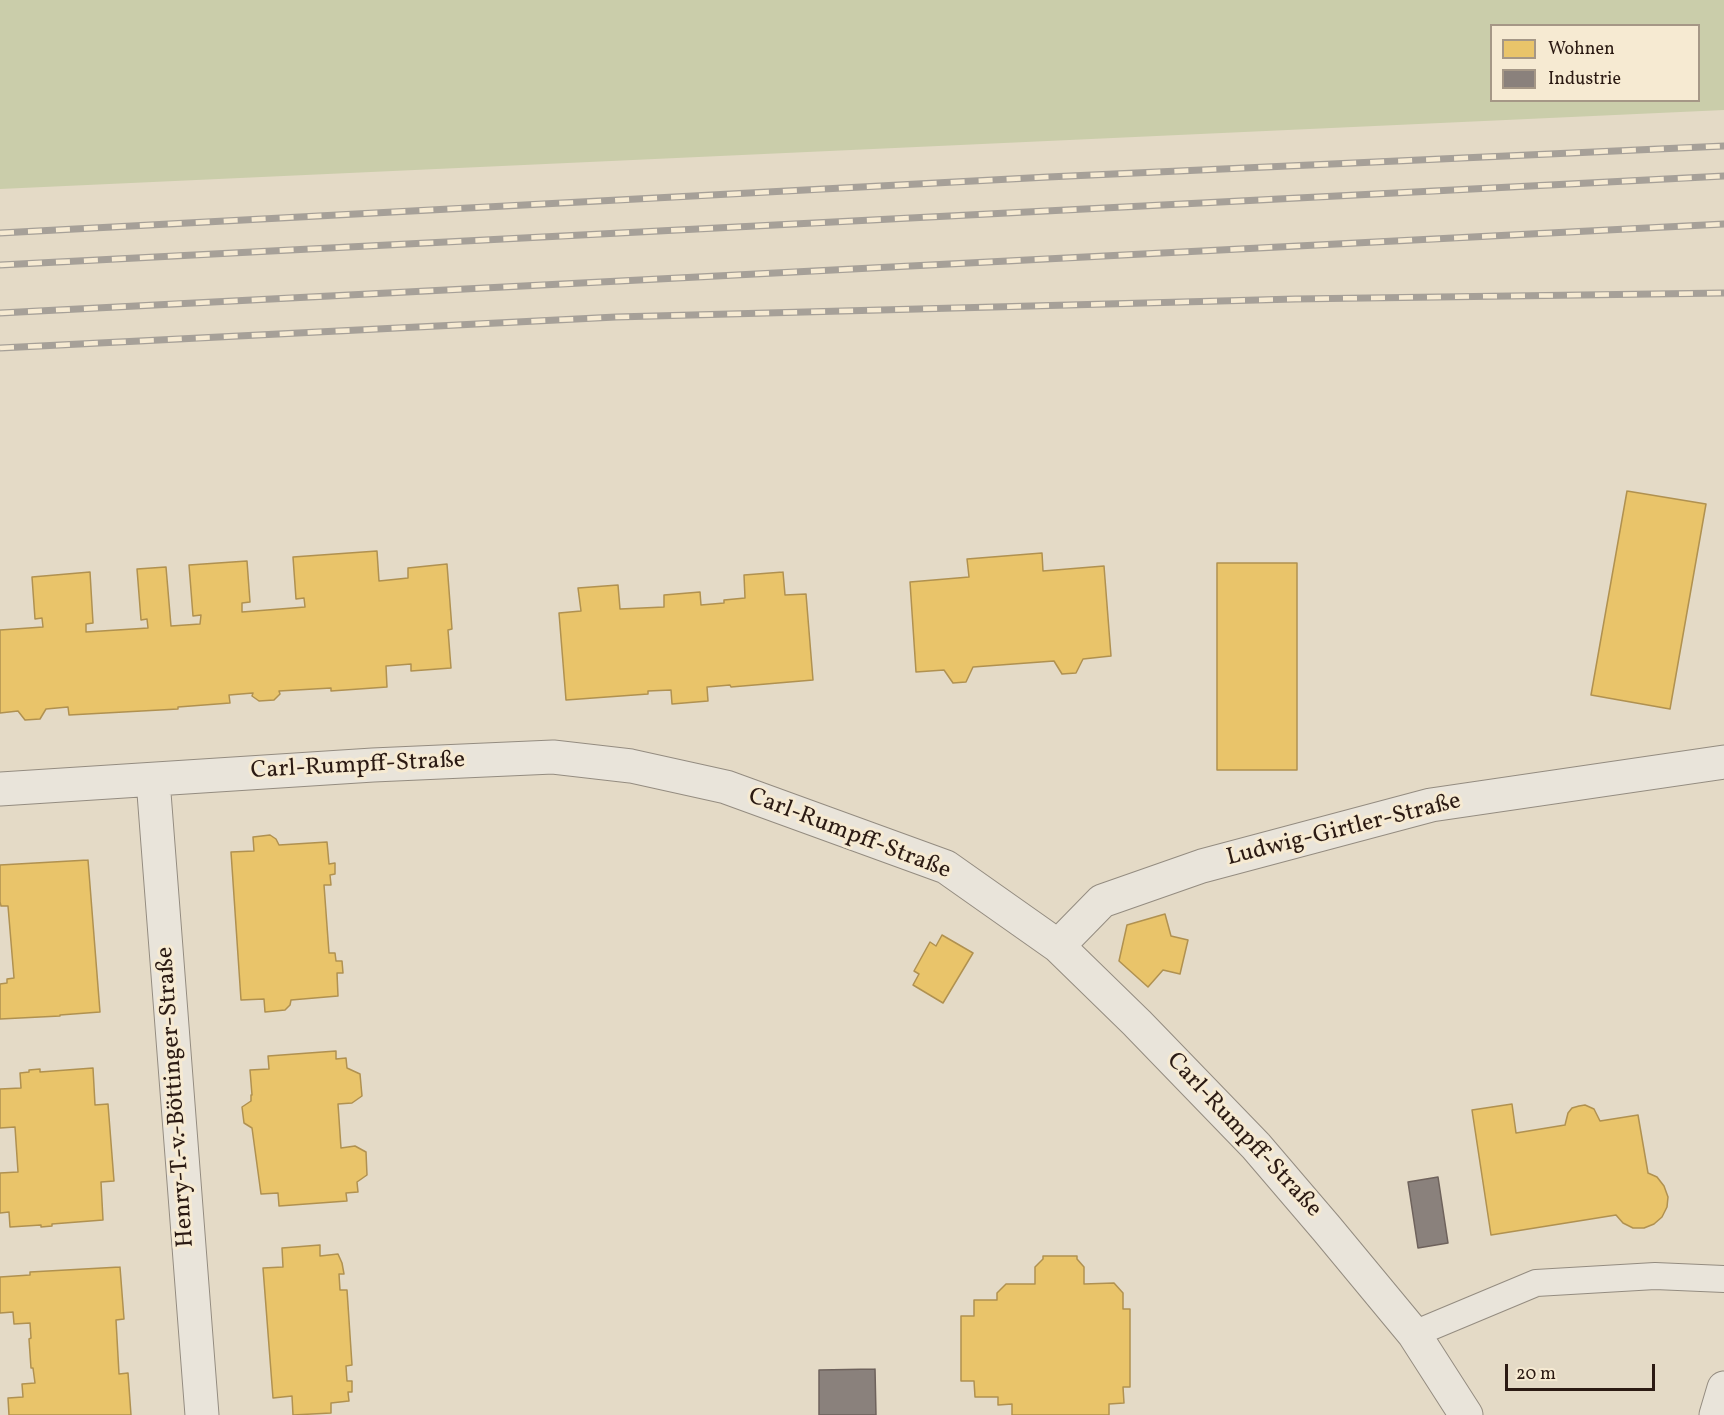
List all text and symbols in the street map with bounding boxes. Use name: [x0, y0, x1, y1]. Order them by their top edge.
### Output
legend: [1490, 24, 1700, 102]
text: Wohnen: [1548, 37, 1615, 62]
text: Industrie: [1548, 67, 1621, 92]
street label: Carl-Rumpff-Straße: [250, 747, 466, 787]
street label: Carl-Rumpff-Straße: [744, 783, 954, 887]
street label: Ludwig-Girtler-Straße: [1224, 788, 1464, 874]
street label: Henry-T.-v.-Böttinger-Straße: [152, 946, 202, 1248]
street label: Carl-Rumpff-Straße: [1159, 1048, 1327, 1224]
scale bar: [1508, 1352, 1658, 1390]
text: 20 m: [1516, 1362, 1556, 1387]

